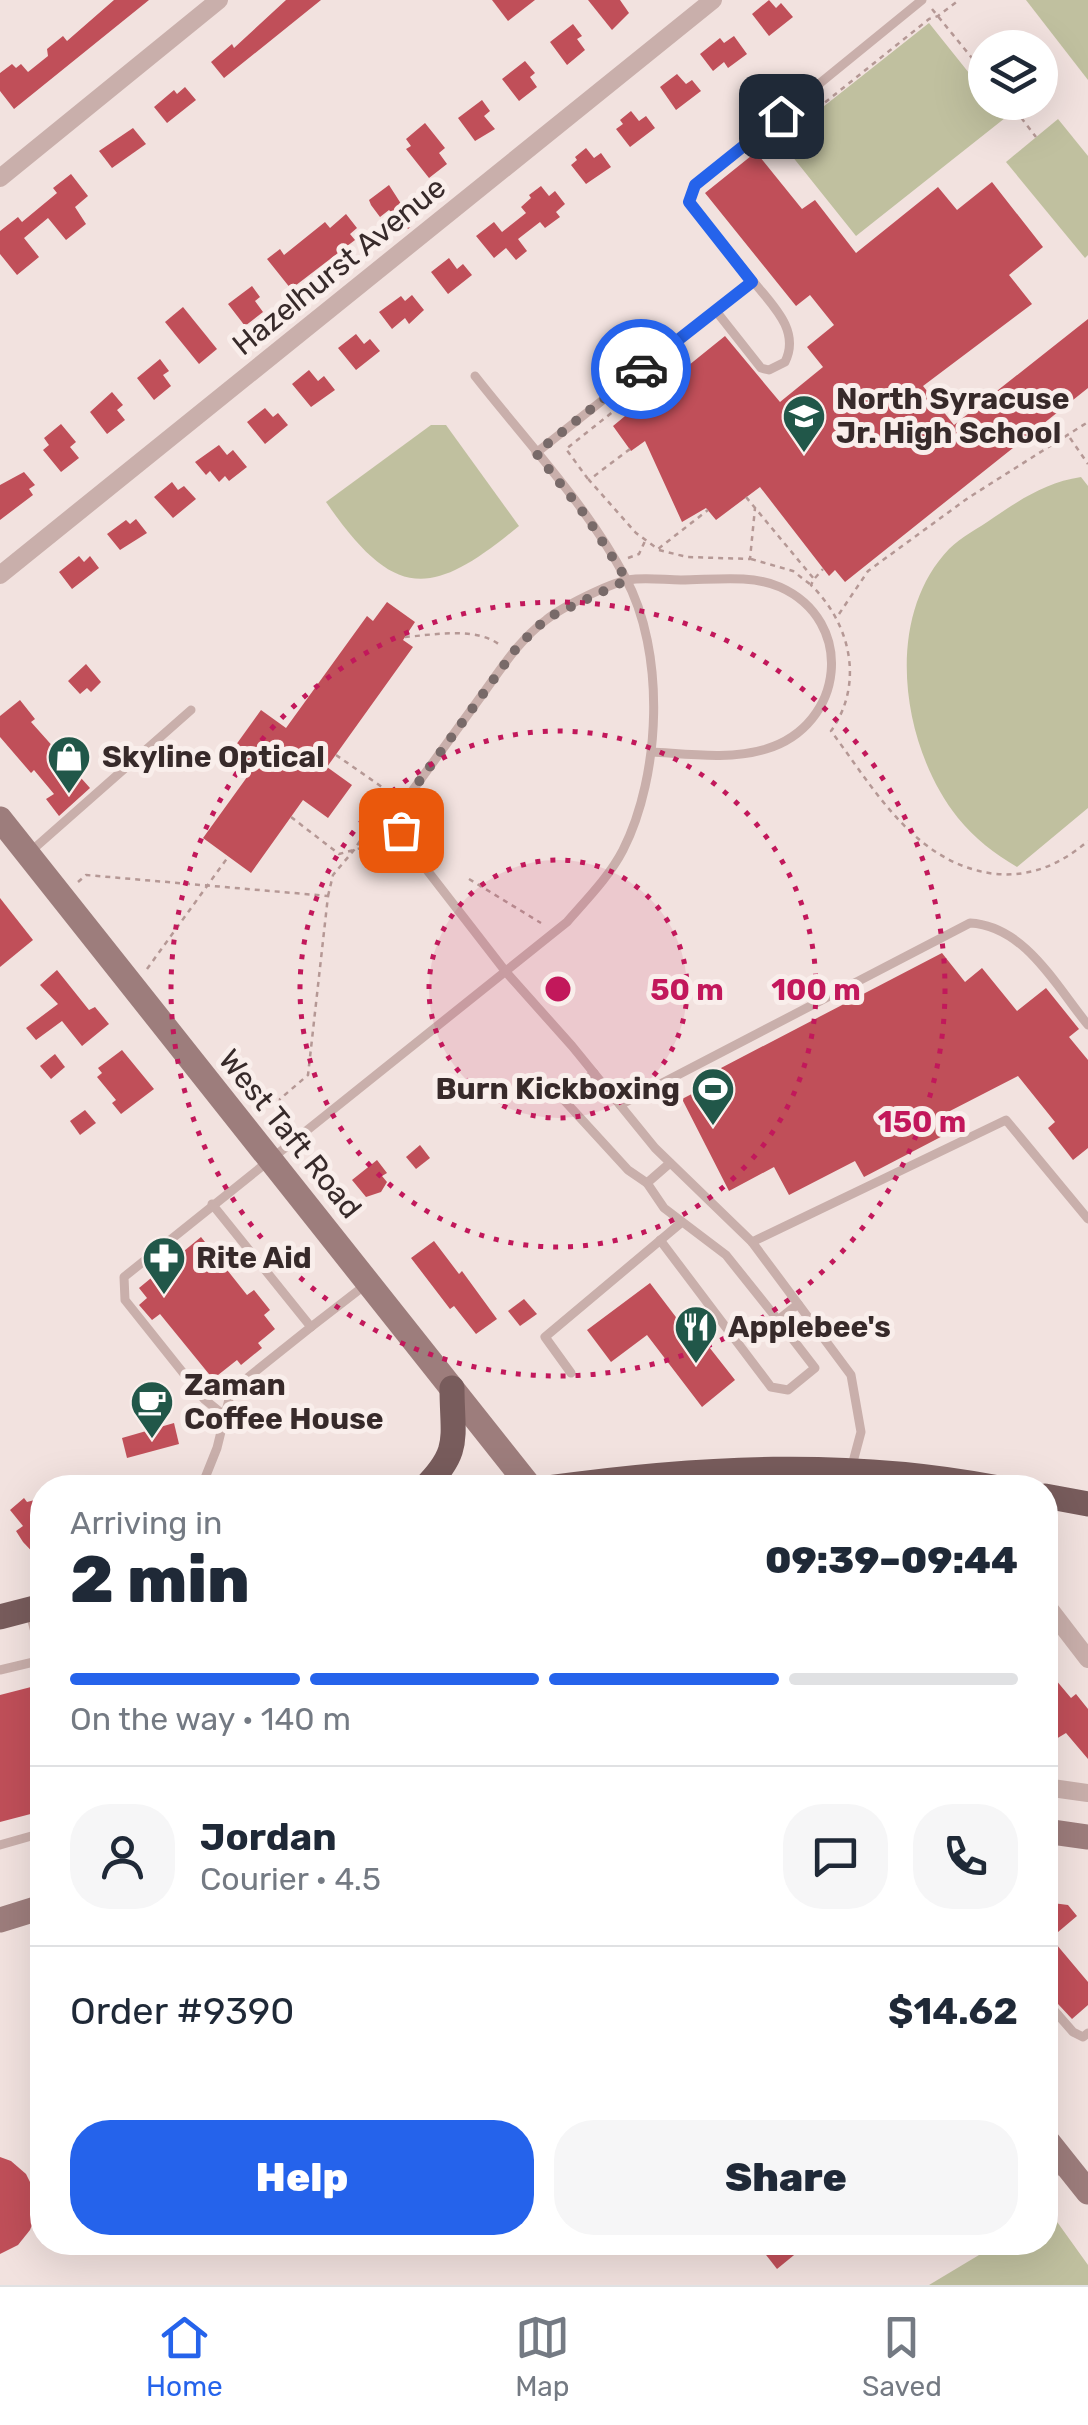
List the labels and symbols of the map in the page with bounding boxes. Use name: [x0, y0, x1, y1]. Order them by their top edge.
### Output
pin: [739, 74, 824, 159]
street label: Hazelhurst Avenue: [225, 169, 453, 363]
courier: [591, 319, 691, 419]
place label: North Syracuse Jr. High School: [836, 381, 1070, 451]
school or university icon: North Syracuse Jr. High School: [781, 393, 827, 454]
shop icon: Skyline Optical: [46, 734, 92, 795]
place label: Skyline Optical: [102, 739, 325, 775]
pin: [359, 788, 444, 873]
centre of rings: [540, 971, 576, 1007]
text: 50 m: [650, 972, 724, 1008]
text: 100 m: [771, 972, 861, 1008]
street label: West Taft Road: [211, 1042, 369, 1226]
sports icon: Burn Kickboxing: [690, 1066, 736, 1127]
place label: Burn Kickboxing: [435, 1071, 680, 1107]
text: 150 m: [878, 1104, 966, 1140]
pharmacy icon: Rite Aid: [141, 1235, 187, 1296]
place label: Rite Aid: [196, 1240, 312, 1276]
restaurant icon: Applebee's: [673, 1304, 719, 1365]
place label: Applebee's: [728, 1309, 891, 1345]
place label: Zaman Coffee House: [184, 1367, 384, 1437]
cafe icon: Zaman Coffee House: [129, 1379, 175, 1440]

